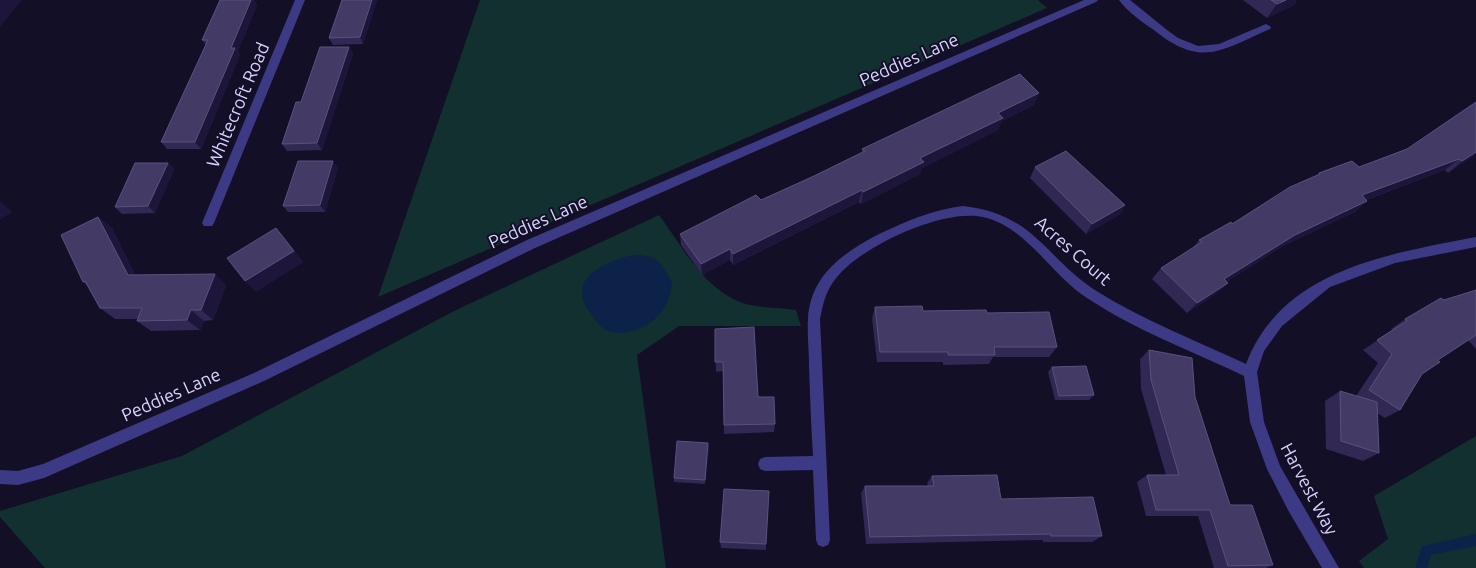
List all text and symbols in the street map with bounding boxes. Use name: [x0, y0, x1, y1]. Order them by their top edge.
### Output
street label: Peddies Lane: [856, 28, 961, 90]
street label: Whitecroft Road: [202, 39, 272, 170]
street label: Peddies Lane: [485, 190, 590, 252]
street label: Acres Court: [1031, 212, 1116, 289]
street label: Peddies Lane: [118, 363, 223, 425]
street label: Harvest Way: [1277, 439, 1343, 538]

